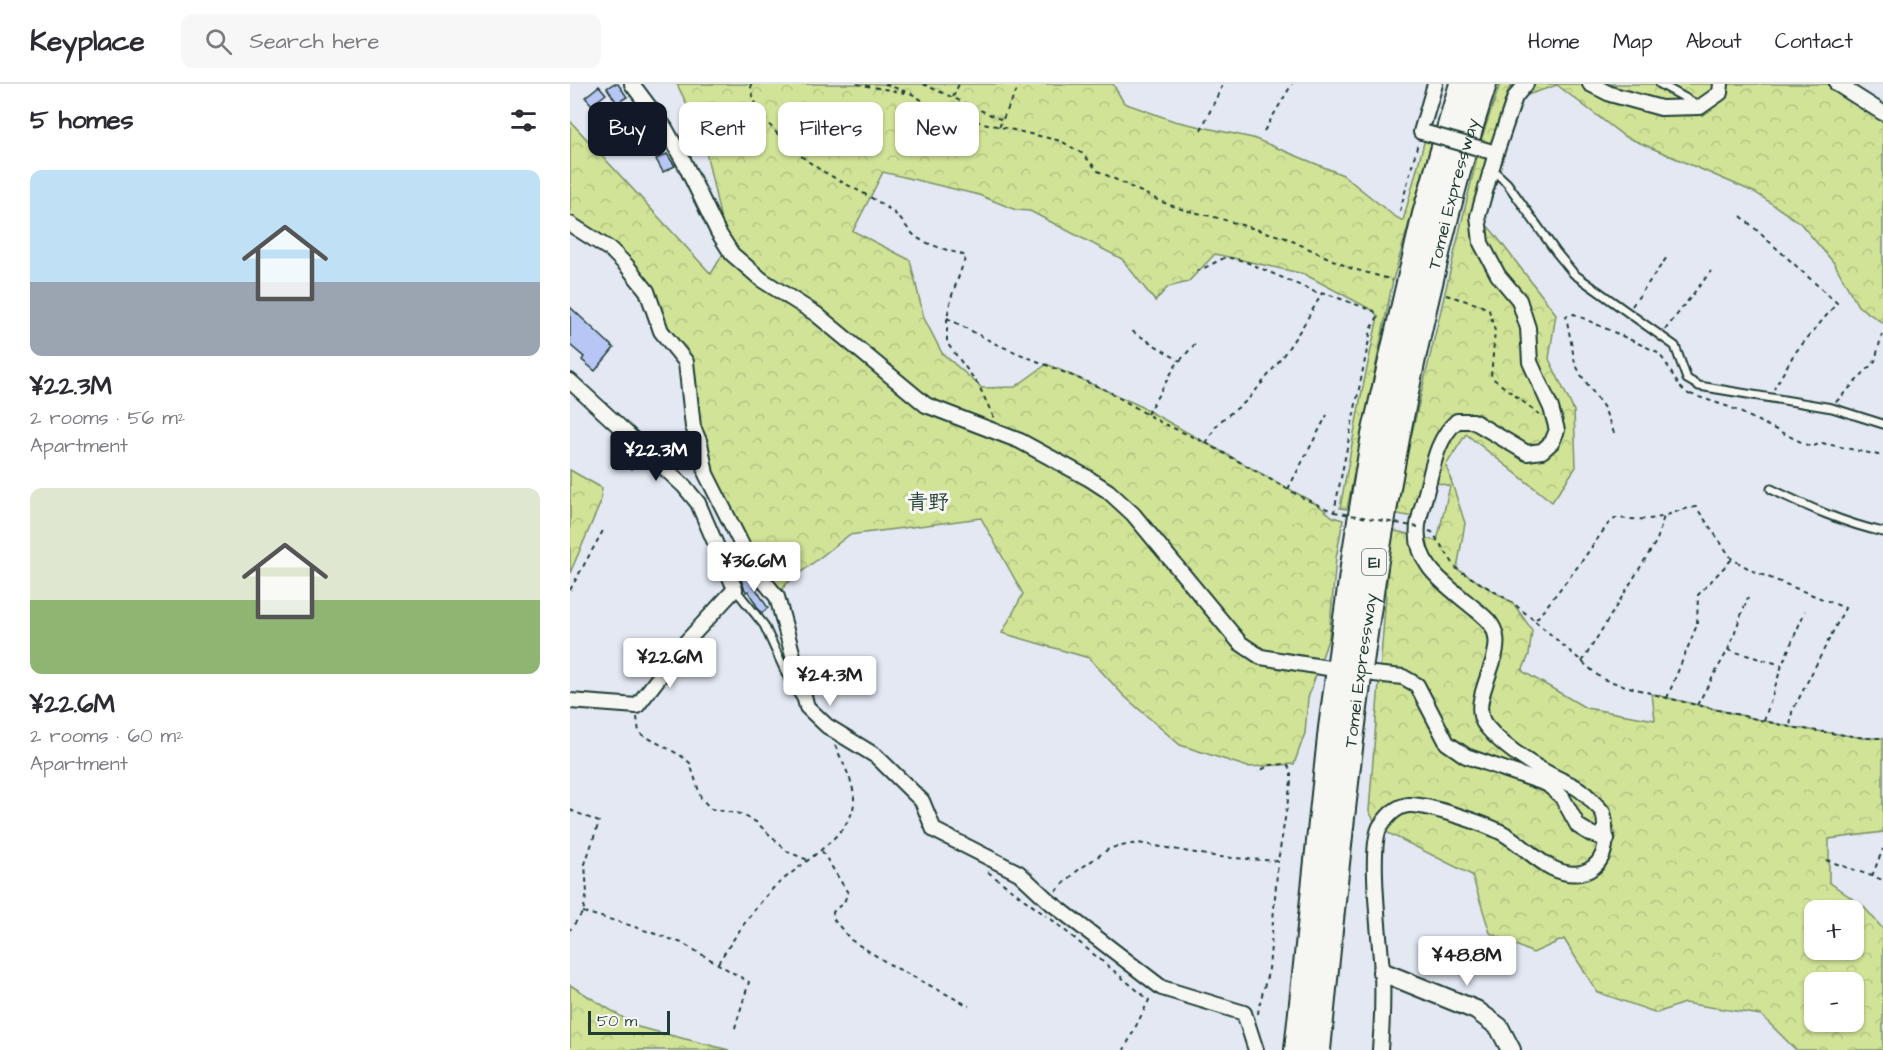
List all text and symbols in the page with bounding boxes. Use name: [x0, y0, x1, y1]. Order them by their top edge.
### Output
search box: [181, 14, 601, 68]
text: Keyplace: [30, 22, 145, 61]
icon: search: [202, 25, 235, 58]
text: Search here: [250, 26, 379, 57]
text: Home: [1528, 27, 1580, 56]
text: Map: [1613, 27, 1653, 56]
text: About: [1686, 27, 1742, 56]
text: Contact: [1775, 27, 1853, 56]
text: 5 homes: [30, 102, 134, 138]
chip: Buy: [588, 102, 667, 156]
chip: Rent: [679, 102, 766, 156]
chip: Filters: [778, 102, 883, 156]
chip: New: [895, 102, 979, 156]
icon: filters: [507, 104, 540, 137]
street label: Tomei Expressway: [1422, 115, 1487, 272]
icon: home: [231, 209, 339, 317]
text: ¥22.3M: [30, 368, 112, 404]
text: 2 rooms · 56 m²: [30, 404, 185, 432]
pin: ¥22.3M: [607, 431, 705, 482]
text: Apartment: [30, 432, 128, 460]
text: ¥22.3M: [624, 436, 688, 464]
district label: 青野: [907, 488, 949, 517]
icon: home: [231, 527, 339, 635]
pin: ¥36.6M: [705, 542, 803, 593]
text: ¥36.6M: [721, 547, 787, 575]
road number: E1: [1362, 549, 1386, 575]
street label: Tomei Expressway: [1338, 591, 1385, 749]
pin: ¥22.6M: [621, 638, 719, 689]
text: ¥22.6M: [637, 643, 703, 671]
pin: ¥24.3M: [781, 656, 879, 707]
text: ¥24.3M: [797, 661, 863, 689]
text: ¥22.6M: [30, 686, 115, 722]
text: 2 rooms · 60 m²: [30, 722, 184, 750]
text: Apartment: [30, 750, 128, 778]
map controls: [1804, 900, 1864, 1032]
button: +: [1804, 900, 1864, 960]
pin: ¥48.8M: [1418, 936, 1516, 987]
text: ¥48.8M: [1432, 941, 1502, 969]
button: −: [1804, 972, 1864, 1032]
scale bar: [588, 1008, 670, 1036]
text: 50 m: [597, 1010, 637, 1032]

